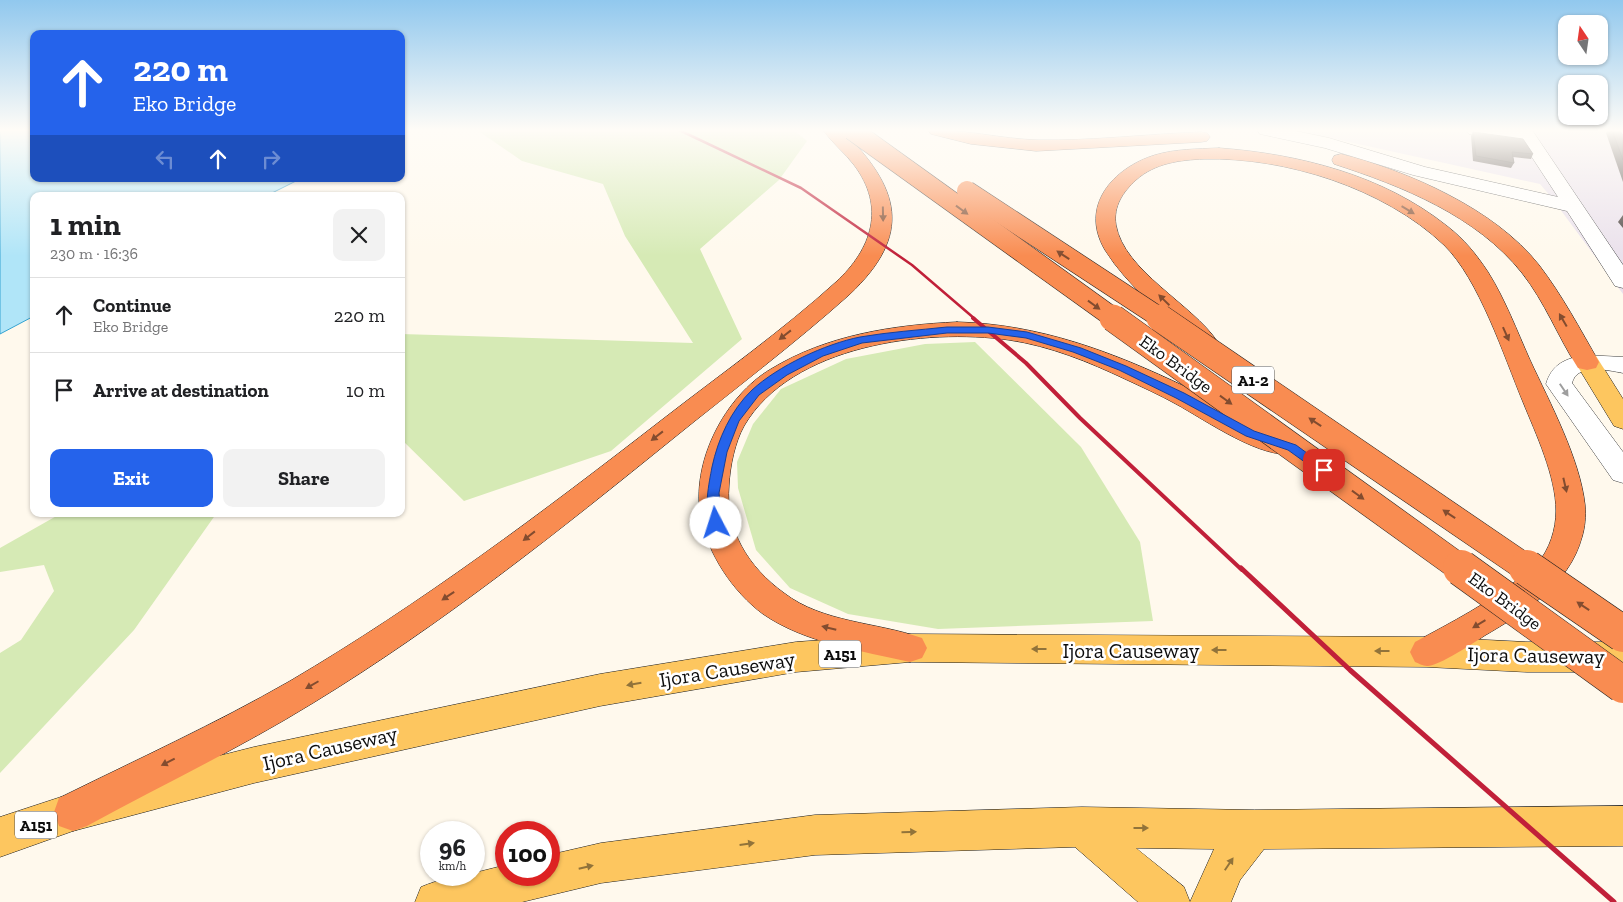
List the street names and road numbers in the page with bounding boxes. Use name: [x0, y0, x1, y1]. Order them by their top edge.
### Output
street label: Eko Bridge: [1135, 330, 1217, 398]
road number: A1-2: [1232, 366, 1274, 394]
street label: Eko Bridge: [1464, 567, 1546, 635]
street label: Ijora Causeway: [1062, 638, 1200, 664]
road number: A151: [819, 641, 861, 668]
street label: Ijora Causeway: [1467, 641, 1605, 670]
street label: Ijora Causeway: [657, 646, 797, 693]
street label: Ijora Causeway: [260, 720, 400, 777]
road number: A151: [15, 812, 57, 838]

